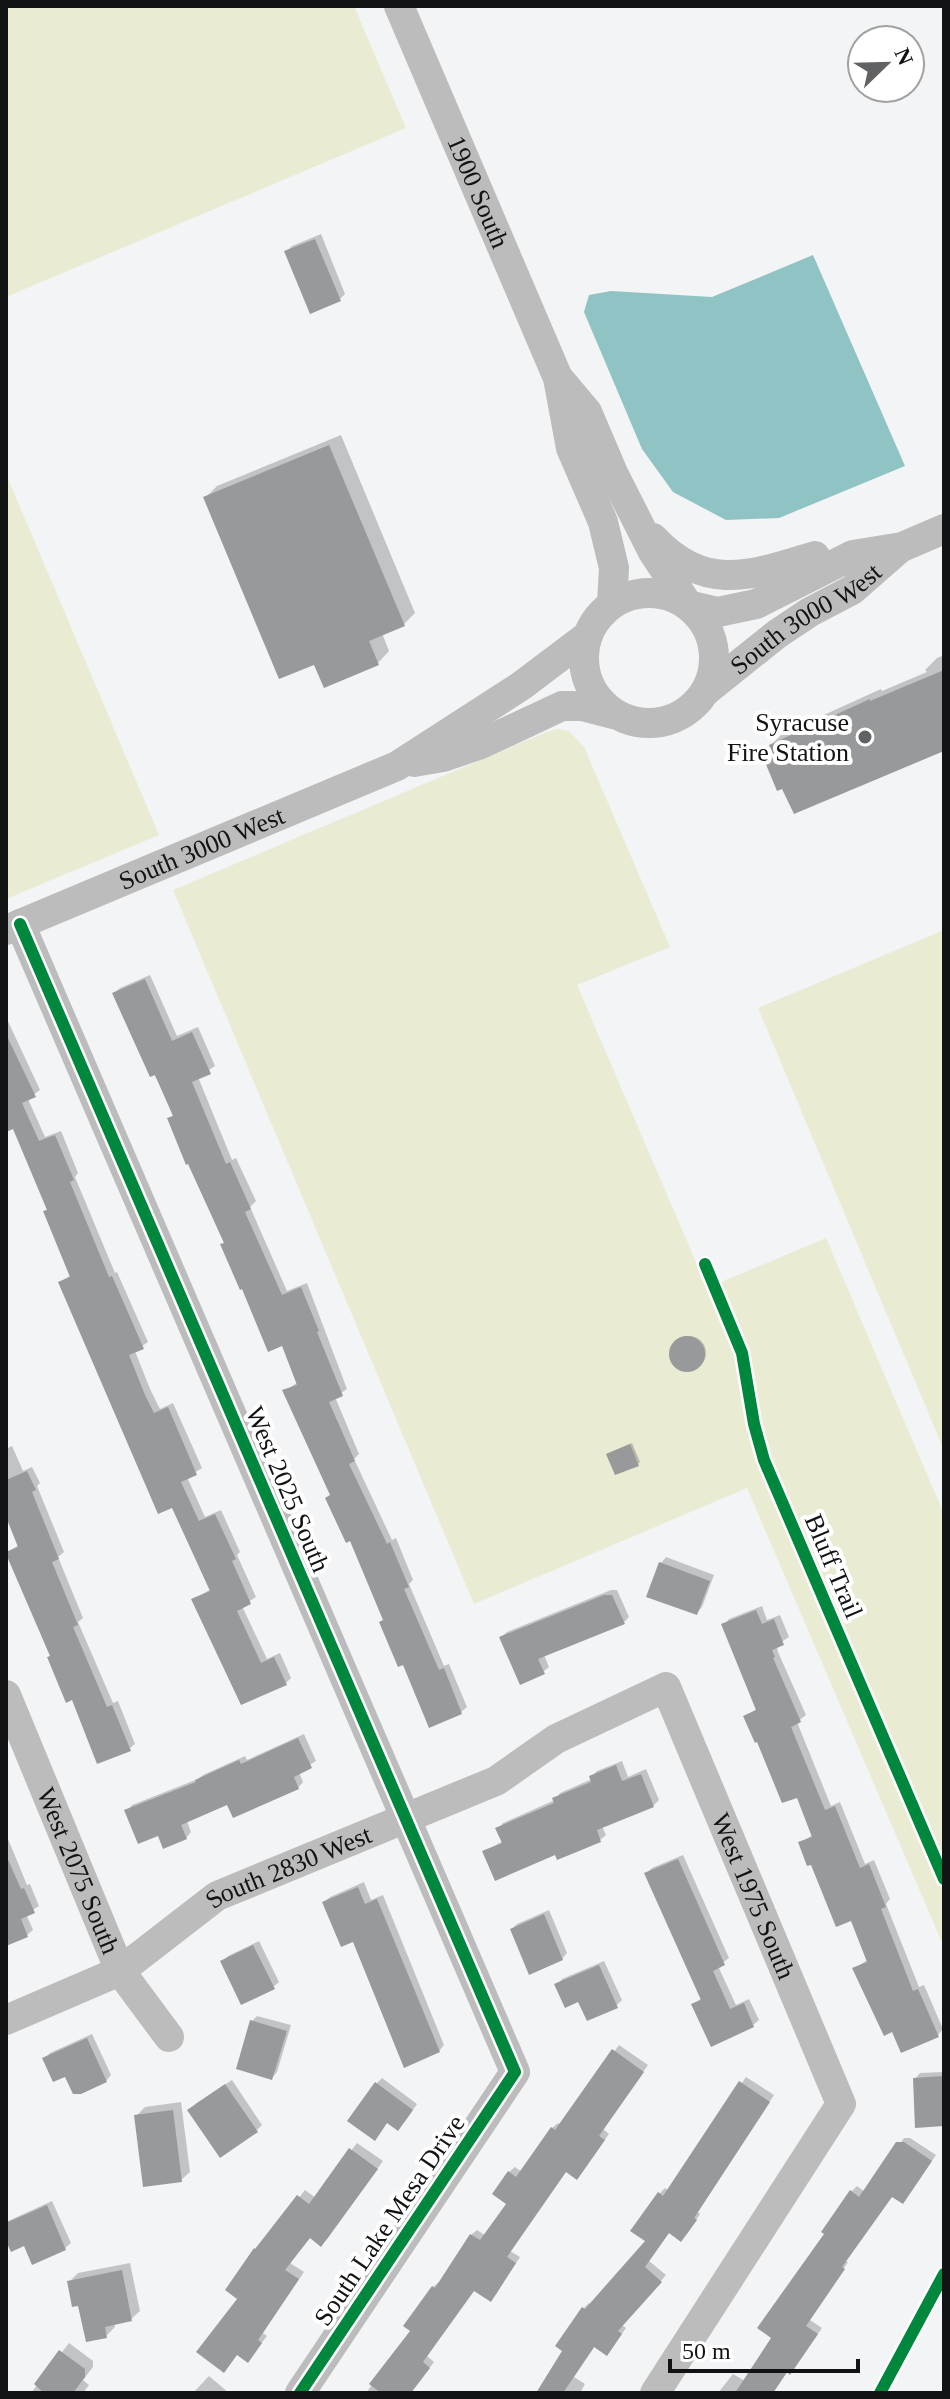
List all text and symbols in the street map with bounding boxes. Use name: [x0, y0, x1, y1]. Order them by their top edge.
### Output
north arrow: [846, 24, 926, 104]
text: N: [889, 44, 919, 69]
street label: 1900 South: [441, 131, 515, 252]
street label: South 3000 West: [725, 557, 888, 681]
place label: Syracuse Fire Station: [727, 708, 849, 767]
marker: Syracuse Fire Station: [856, 728, 874, 746]
street label: South 3000 West: [115, 801, 289, 896]
street label: West 2025 South: [240, 1402, 335, 1576]
street label: Bluff Trail: [799, 1510, 868, 1623]
street label: West 2075 South: [31, 1783, 125, 1958]
street label: West 1975 South: [706, 1809, 801, 1983]
street label: South 2830 West: [200, 1820, 377, 1915]
street label: South Lake Mesa Drive: [308, 2110, 471, 2331]
scale bar: [670, 2323, 858, 2373]
text: 50 m: [682, 2338, 731, 2364]

